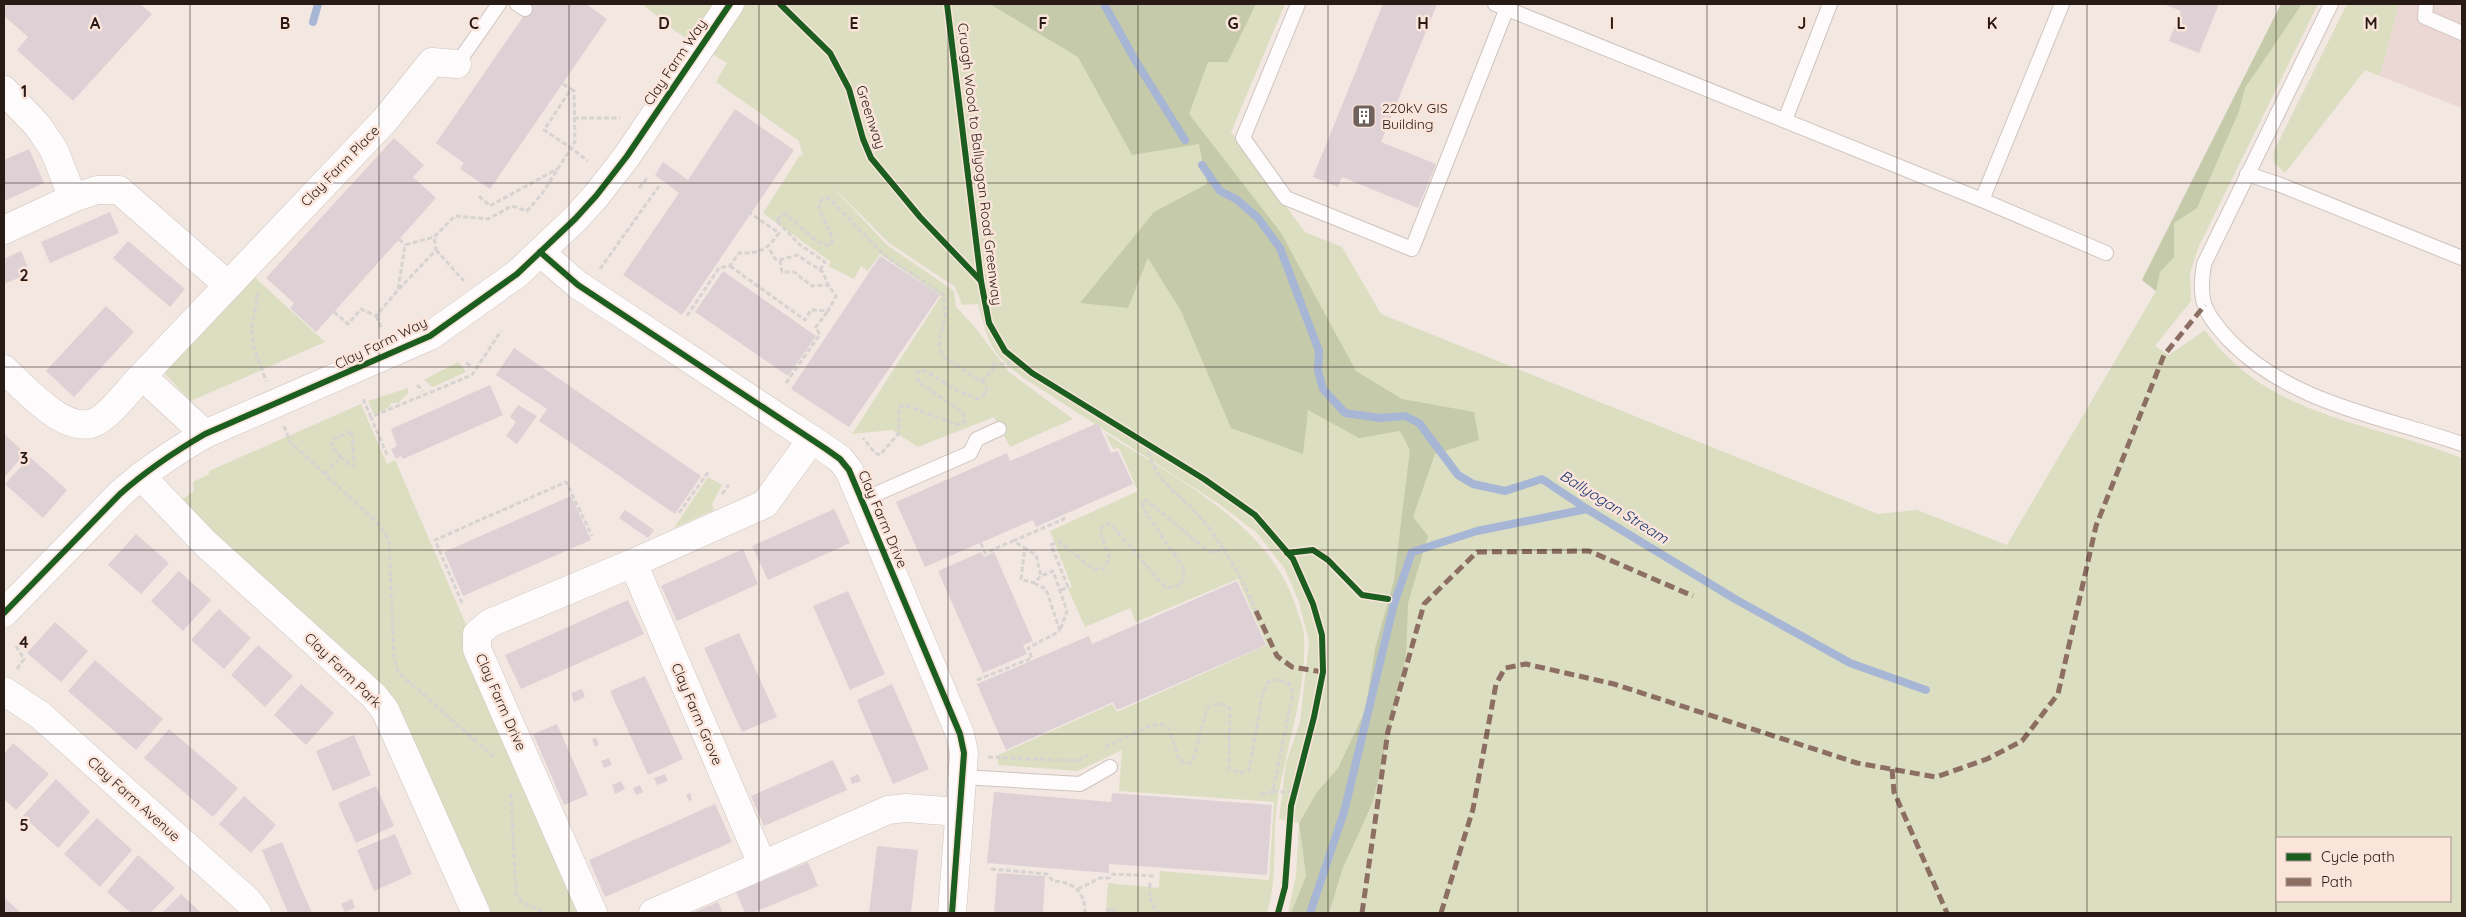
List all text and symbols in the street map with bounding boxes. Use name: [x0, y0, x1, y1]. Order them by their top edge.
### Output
text: A: [90, 13, 101, 33]
text: B: [280, 13, 290, 33]
text: C: [469, 13, 479, 33]
text: D: [658, 13, 670, 33]
text: E: [849, 13, 859, 33]
text: F: [1039, 13, 1048, 33]
text: G: [1227, 13, 1239, 33]
text: H: [1417, 13, 1429, 33]
text: I: [1610, 13, 1614, 33]
text: J: [1798, 13, 1806, 33]
text: K: [1987, 13, 1997, 33]
text: L: [2177, 13, 2186, 33]
text: M: [2364, 13, 2378, 33]
street label: Clay Farm Way: [639, 15, 711, 109]
street label: Cruagh Wood to Ballyogan Road Greenway: [954, 22, 1006, 306]
text: 1: [21, 81, 27, 101]
street label: Greenway: [852, 83, 890, 151]
place label: 220kV GIS Building: [1382, 99, 1448, 133]
building icon: 220kV GIS Building: [1351, 103, 1377, 129]
street label: Clay Farm Place: [297, 122, 383, 210]
text: 2: [19, 265, 29, 285]
street label: Clay Farm Way: [332, 313, 430, 373]
text: 3: [20, 448, 28, 468]
water label: Ballyogan Stream: [1556, 466, 1672, 548]
street label: Clay Farm Drive: [854, 467, 912, 571]
street label: Clay Farm Park: [301, 629, 385, 711]
text: 4: [19, 632, 29, 652]
street label: Clay Farm Drive: [472, 651, 530, 753]
street label: Clay Farm Grove: [667, 660, 727, 768]
street label: Clay Farm Avenue: [84, 753, 184, 845]
text: 5: [19, 815, 29, 835]
legend: [2276, 837, 2451, 902]
text: Cycle path: [2321, 847, 2395, 866]
text: Path: [2321, 872, 2353, 891]

